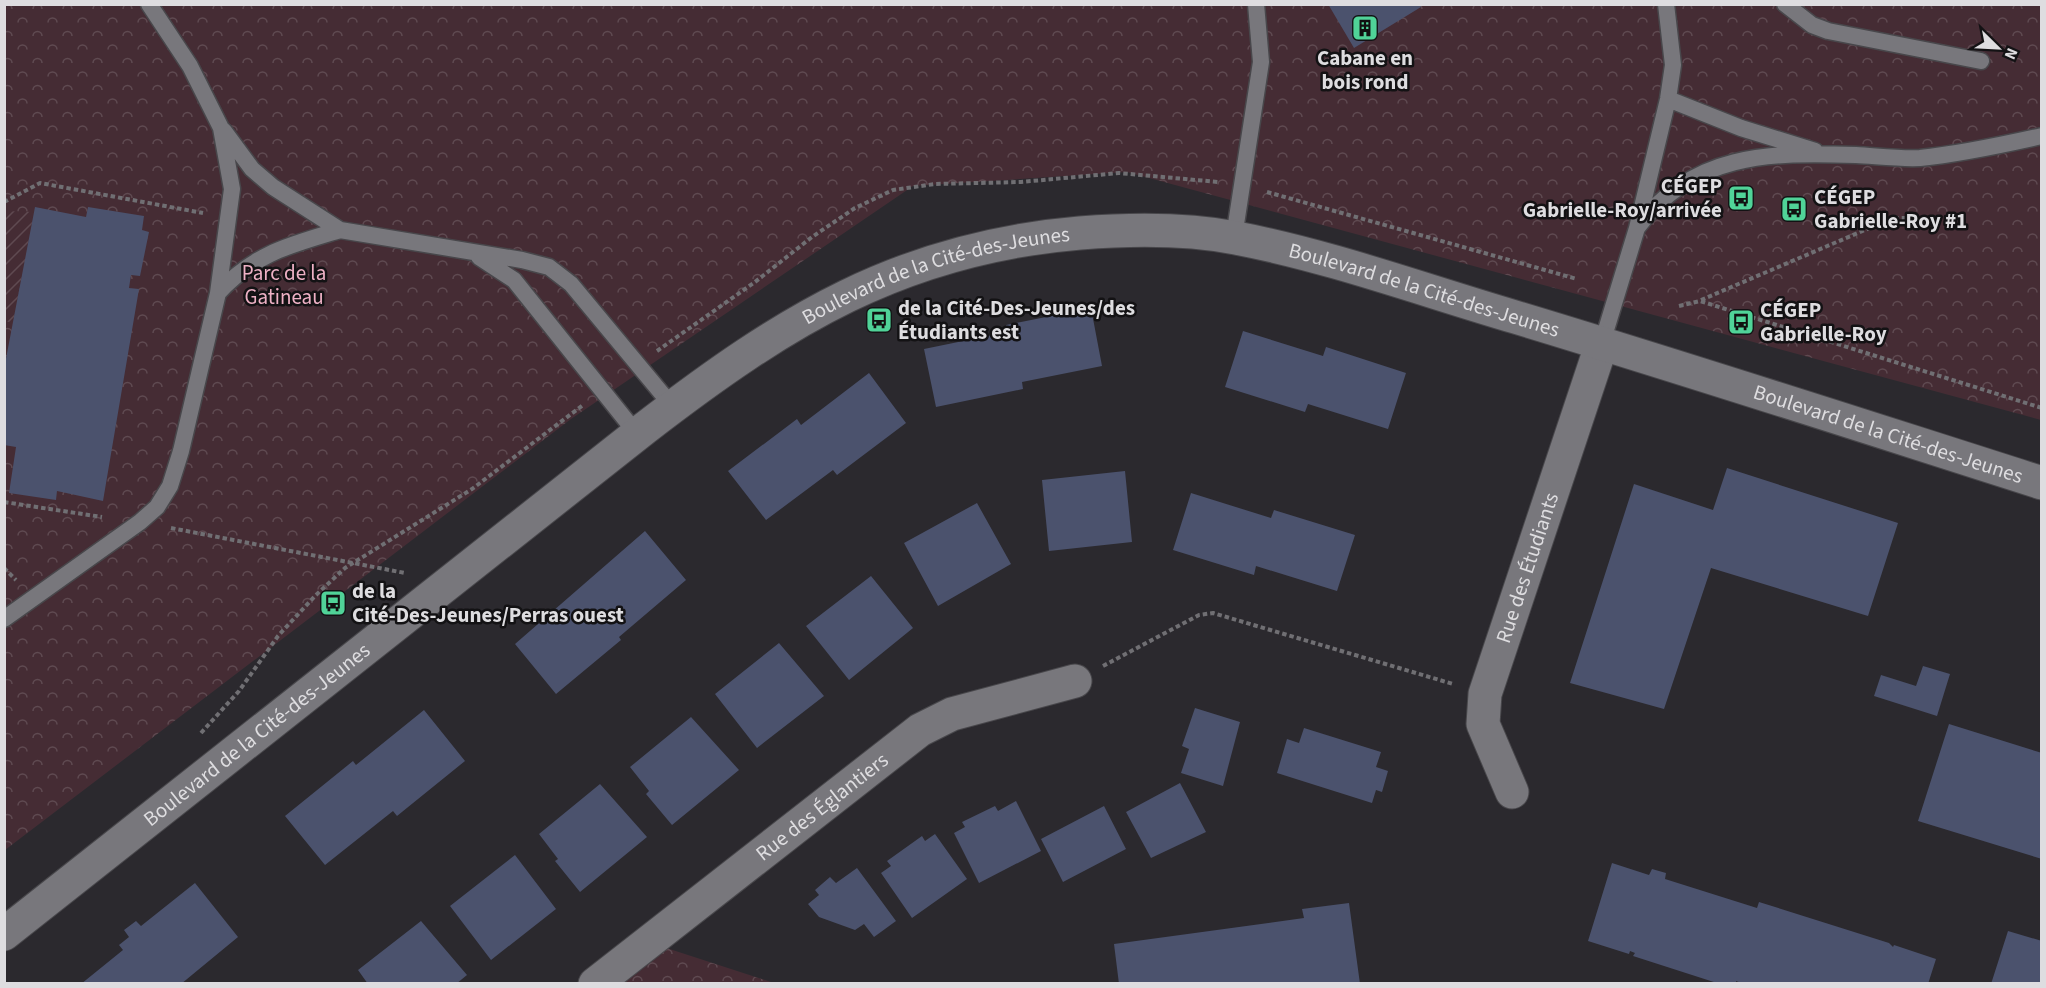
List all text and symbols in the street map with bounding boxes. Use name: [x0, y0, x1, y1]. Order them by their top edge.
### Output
building icon: Cabane en bois rond: [1350, 13, 1380, 43]
north arrow: [1968, 18, 2028, 78]
place label: Cabane en bois rond: [1317, 43, 1413, 97]
text: N: [1999, 44, 2023, 63]
place label: CÉGEP Gabrielle-Roy/arrivée: [1523, 171, 1722, 225]
place label: CÉGEP Gabrielle-Roy #1: [1814, 182, 1967, 236]
bus stop icon: CÉGEP Gabrielle-Roy/arrivée: [1726, 183, 1756, 213]
bus stop icon: CÉGEP Gabrielle-Roy #1: [1779, 194, 1809, 224]
street label: Boulevard de la Cité-des-Jeunes: [796, 219, 1071, 332]
street label: Boulevard de la Cité-des-Jeunes: [1286, 235, 1563, 345]
park label: Parc de la Gatineau: [242, 258, 326, 312]
place label: de la Cité-Des-Jeunes/des Étudiants est: [898, 293, 1135, 347]
place label: CÉGEP Gabrielle-Roy: [1760, 295, 1887, 349]
bus stop icon: de la Cité-Des-Jeunes/des Étudiants est: [864, 305, 894, 335]
bus stop icon: CÉGEP Gabrielle-Roy: [1726, 307, 1756, 337]
street label: Boulevard de la Cité-des-Jeunes: [1750, 377, 2027, 491]
street label: Rue des Étudiants: [1488, 488, 1566, 647]
place label: de la Cité-Des-Jeunes/Perras ouest: [352, 576, 624, 630]
bus stop icon: de la Cité-Des-Jeunes/Perras ouest: [318, 588, 348, 618]
street label: Boulevard de la Cité-des-Jeunes: [137, 635, 377, 833]
street label: Rue des Églantiers: [749, 745, 895, 868]

